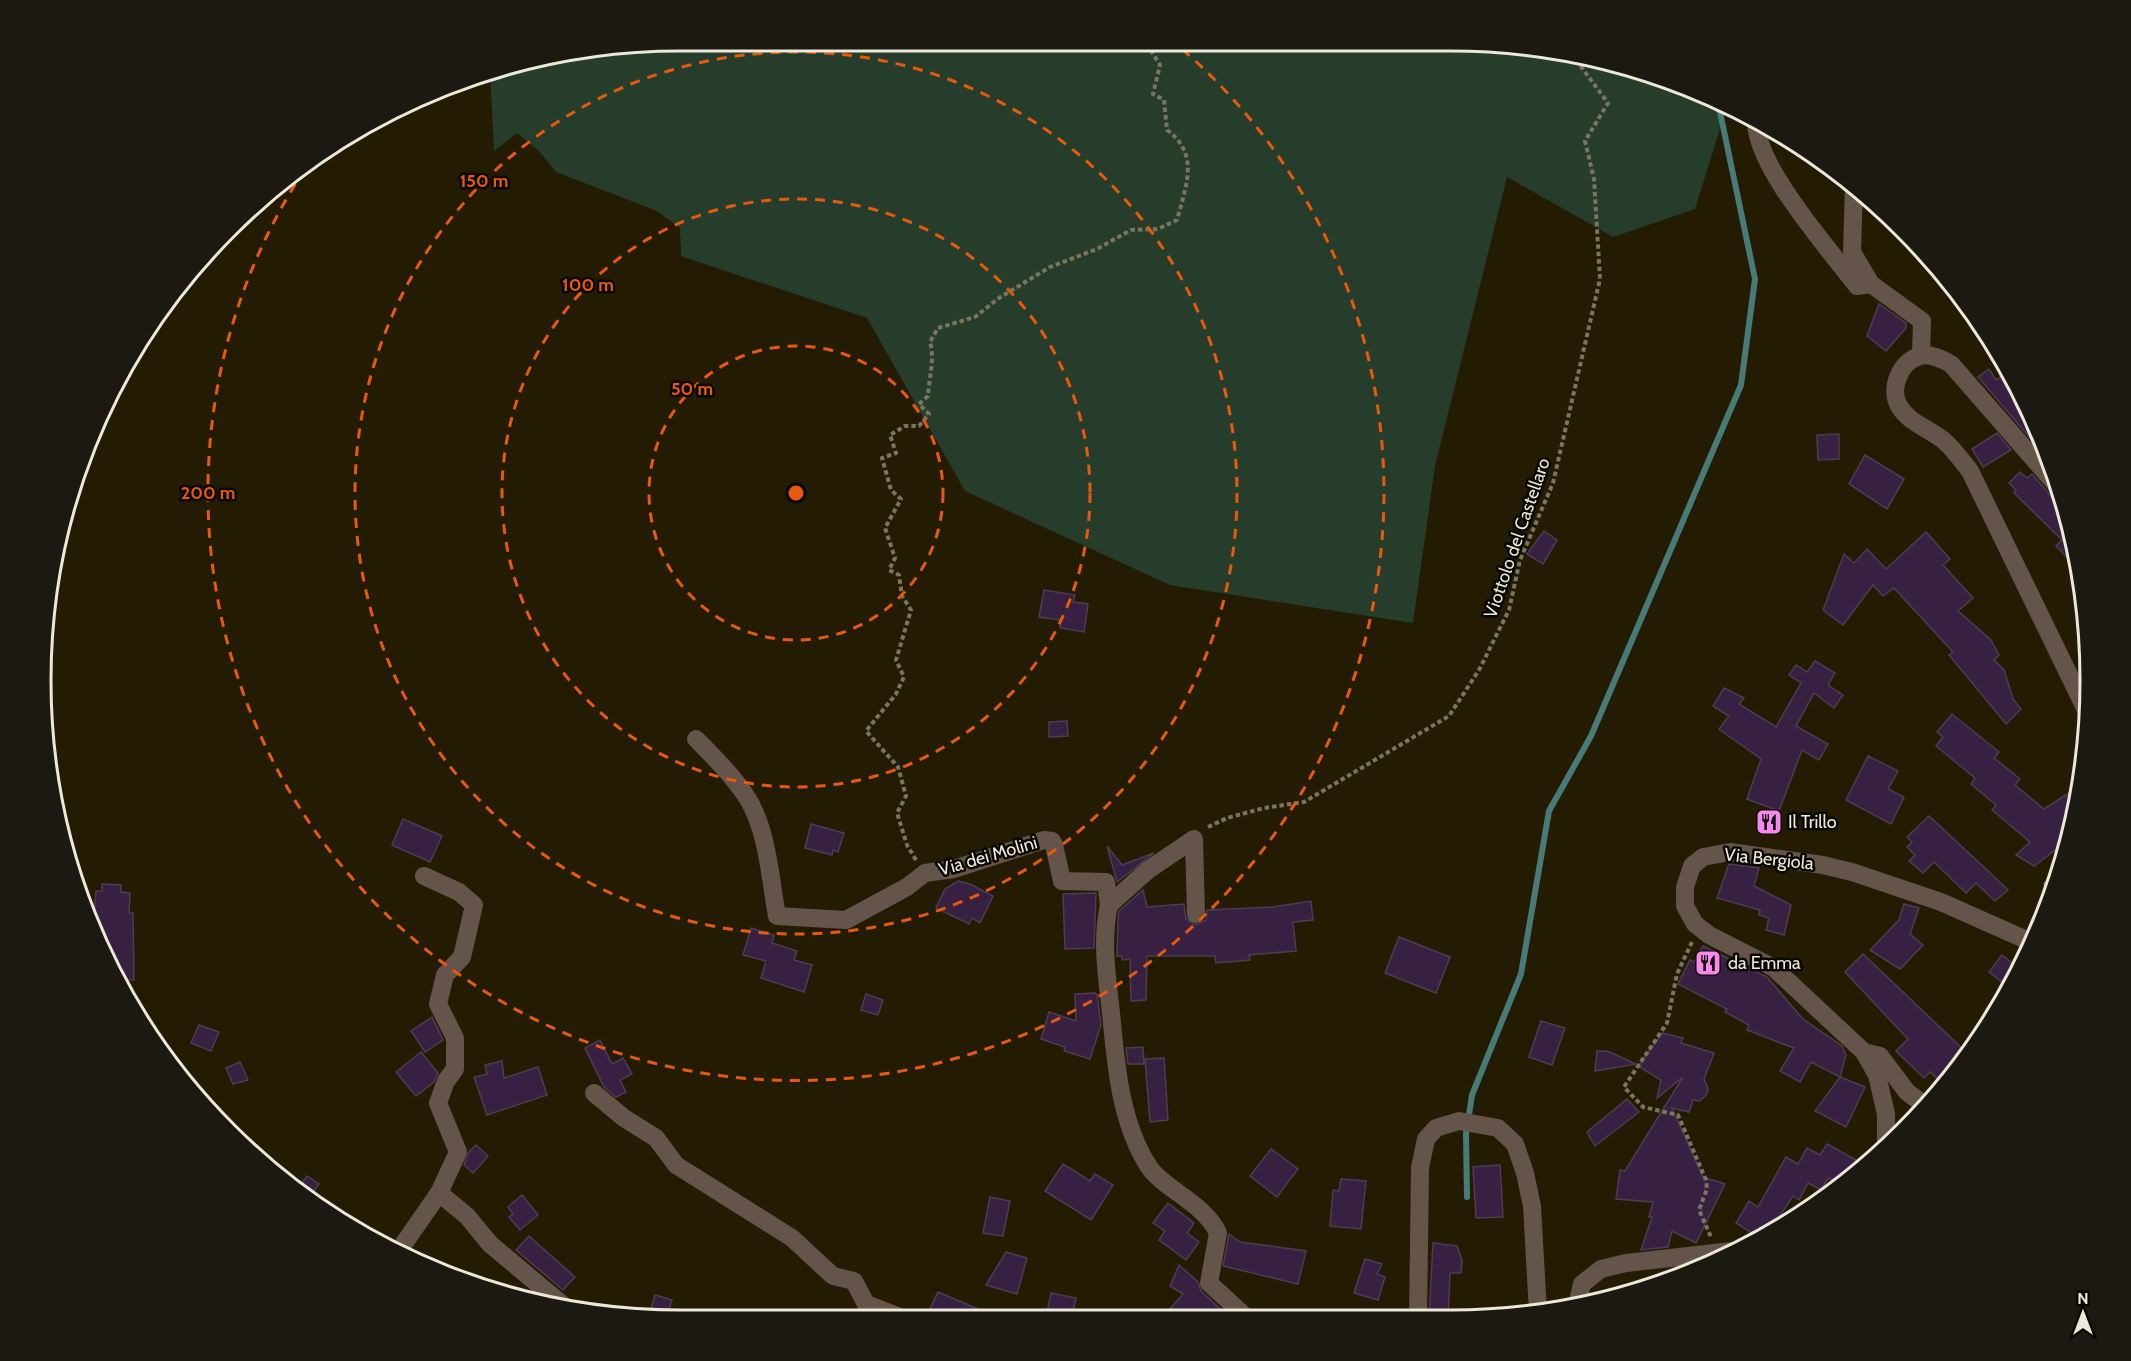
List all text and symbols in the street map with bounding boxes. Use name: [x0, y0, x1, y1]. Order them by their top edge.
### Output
text: 150 m: [460, 170, 508, 192]
text: 100 m: [562, 274, 614, 296]
text: 50 m: [671, 378, 713, 400]
street label: Viottolo del Castellaro: [1479, 455, 1555, 621]
text: 200 m: [181, 482, 235, 504]
centre of rings: [786, 483, 806, 503]
restaurant icon: Il Trillo: [1754, 807, 1784, 837]
place label: Il Trillo: [1788, 811, 1837, 833]
street label: Via dei Molini: [936, 831, 1040, 881]
street label: Via Bergiola: [1723, 843, 1815, 875]
restaurant icon: da Emma: [1693, 948, 1723, 978]
place label: da Emma: [1728, 952, 1801, 974]
north arrow: [2053, 1283, 2113, 1343]
text: N: [2077, 1289, 2089, 1308]

